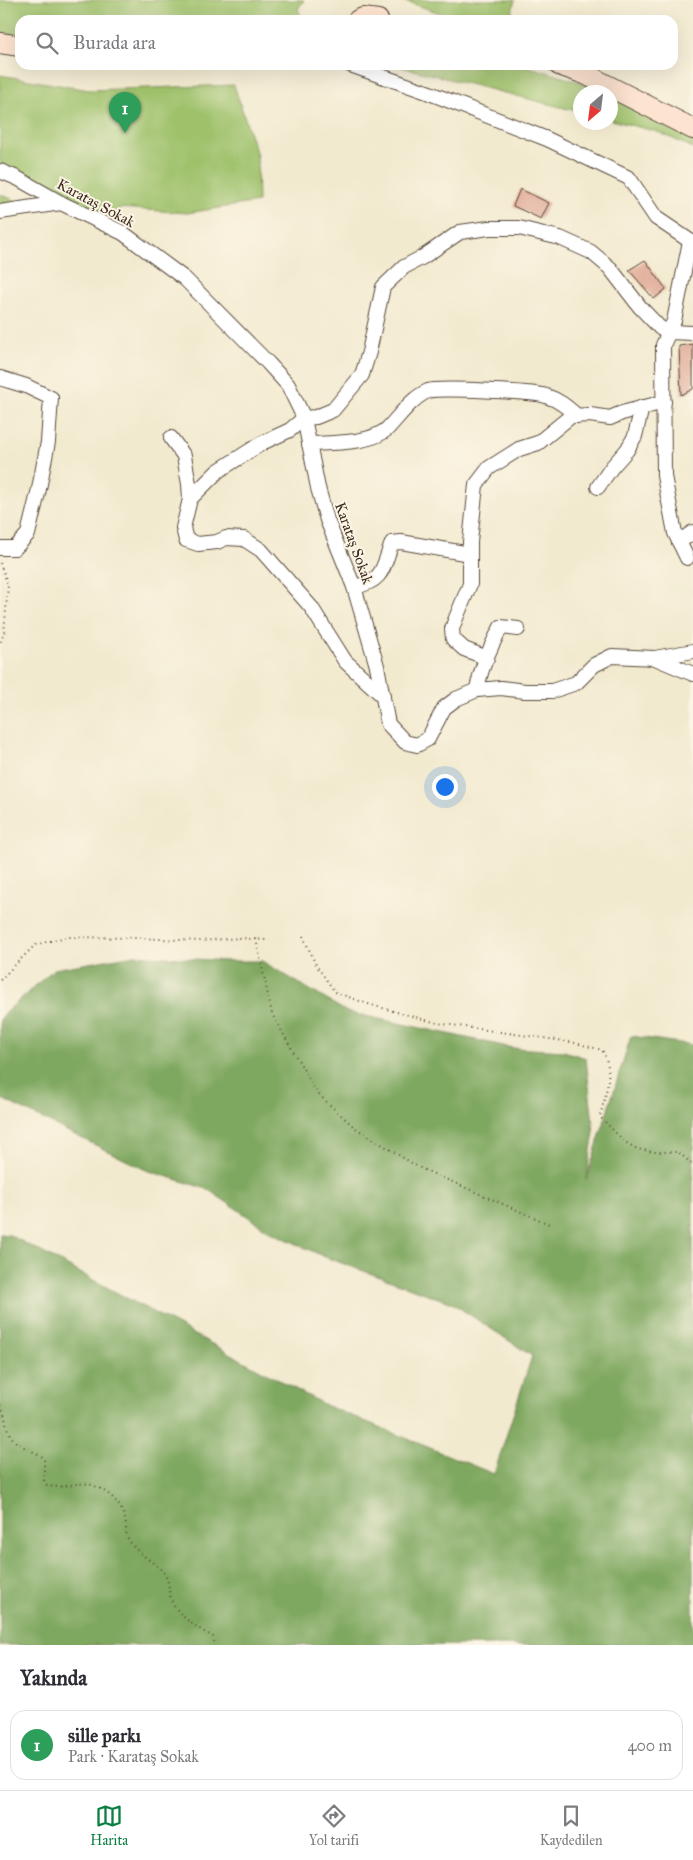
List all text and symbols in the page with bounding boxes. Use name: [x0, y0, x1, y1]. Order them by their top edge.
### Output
search box: [15, 15, 678, 70]
icon: search: [33, 29, 61, 57]
text: Burada ara: [73, 31, 156, 54]
north arrow: [573, 85, 618, 130]
pin: 1: [109, 92, 141, 133]
street label: Karataş Sokak: [54, 175, 138, 231]
street label: Karataş Sokak: [331, 500, 377, 586]
your location: [432, 774, 458, 800]
text: Yakında: [20, 1665, 87, 1691]
text: sille parkı: [68, 1724, 141, 1747]
text: 1: [34, 1736, 40, 1755]
text: 400 m: [628, 1736, 672, 1755]
text: Park · Karataş Sokak: [68, 1747, 199, 1766]
tab: Harita: [90, 1802, 128, 1849]
tab: Yol tarifi: [309, 1802, 359, 1849]
tab: Kaydedilen: [540, 1802, 603, 1849]

